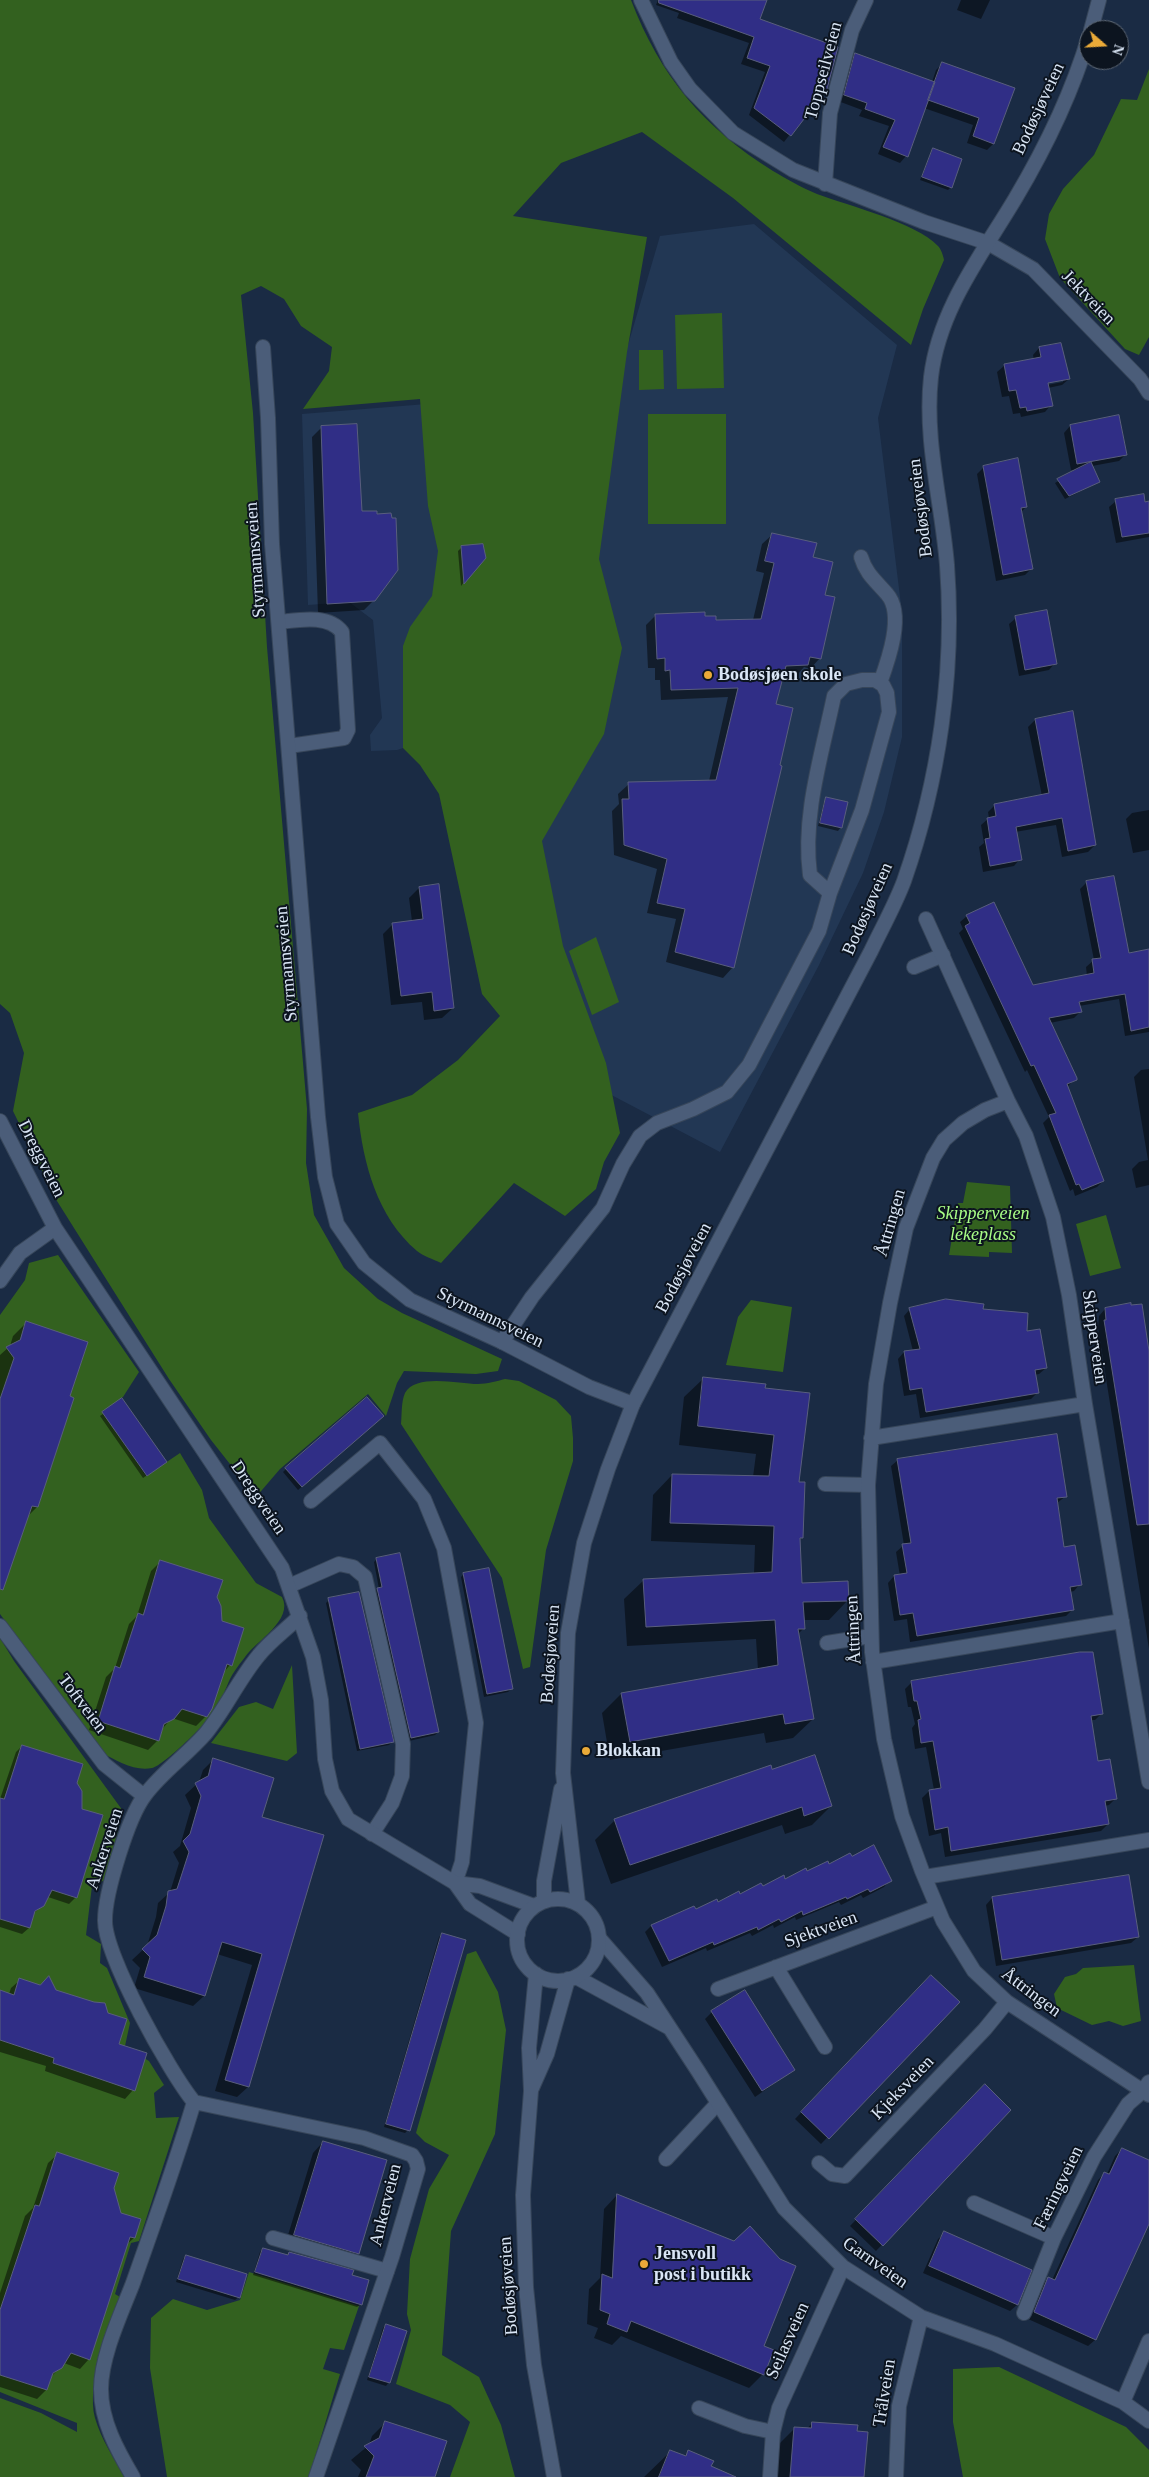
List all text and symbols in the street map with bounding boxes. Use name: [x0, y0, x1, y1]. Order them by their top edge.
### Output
street label: Toppseilveien: [801, 20, 847, 122]
north arrow: [1079, 20, 1129, 70]
text: N: [1109, 42, 1126, 57]
street label: Bodøsjøveien: [1008, 60, 1070, 158]
street label: Jektveien: [1057, 266, 1119, 330]
street label: Bodøsjøveien: [904, 458, 938, 558]
street label: Styrmannsveien: [241, 501, 271, 619]
place label: Bodøsjøen skole: [718, 664, 842, 686]
marker: Bodøsjøen skole: [702, 669, 714, 681]
street label: Bodøsjøveien: [838, 859, 898, 959]
street label: Styrmannsveien: [271, 905, 303, 1023]
street label: Dreggveien: [12, 1117, 70, 1201]
street label: Åttringen: [871, 1187, 911, 1259]
park label: Skipperveien lekeplass: [937, 1203, 1029, 1246]
street label: Bodøsjøveien: [651, 1219, 717, 1317]
street label: Styrmannsveien: [433, 1283, 547, 1353]
street label: Skipperveien: [1077, 1288, 1111, 1386]
street label: Dreggveien: [226, 1457, 290, 1539]
street label: Åttringen: [841, 1595, 867, 1665]
street label: Bodøsjøveien: [537, 1604, 565, 1704]
street label: Toftveien: [53, 1670, 111, 1738]
place label: Blokkan: [596, 1740, 661, 1762]
marker: Blokkan: [580, 1745, 592, 1757]
street label: Ankerveien: [82, 1806, 128, 1892]
street label: Sjektveien: [782, 1907, 860, 1953]
street label: Åttringen: [997, 1964, 1065, 2022]
street label: Kjeksveien: [867, 2051, 939, 2125]
street label: Færingveien: [1030, 2143, 1088, 2233]
street label: Ankerveien: [365, 2162, 407, 2248]
street label: Garnveien: [838, 2233, 912, 2293]
street label: Bodøsjøveien: [495, 2236, 523, 2336]
place label: Jensvoll post i butikk: [654, 2243, 751, 2286]
marker: Jensvoll post i butikk: [638, 2258, 650, 2270]
street label: Seilasveien: [761, 2299, 815, 2383]
street label: Trålveien: [869, 2358, 901, 2428]

